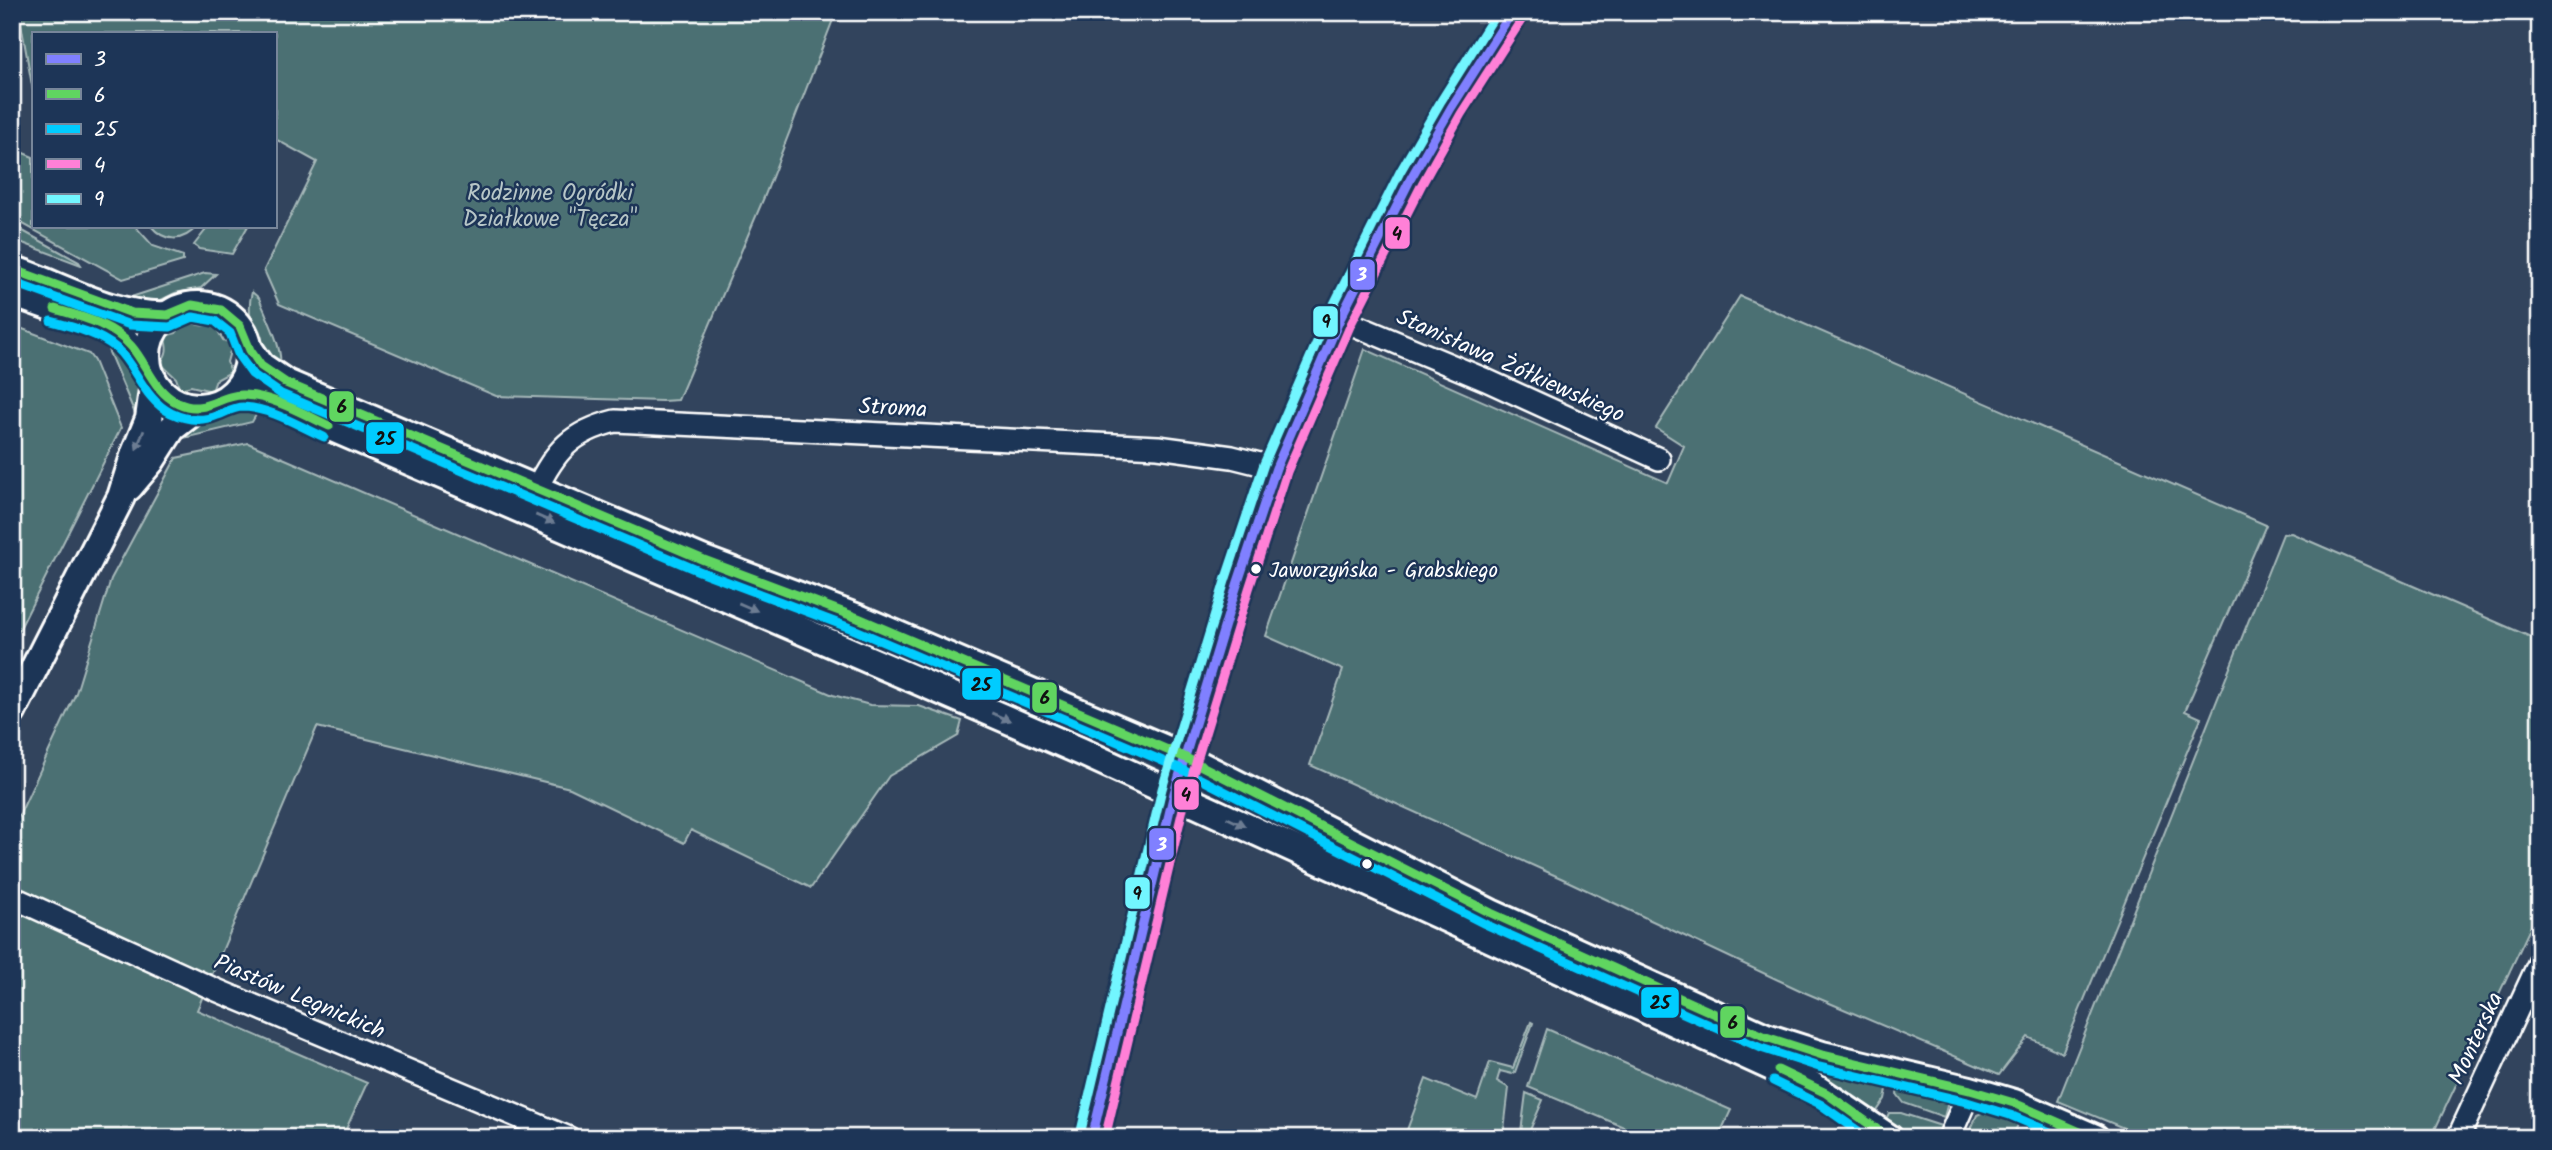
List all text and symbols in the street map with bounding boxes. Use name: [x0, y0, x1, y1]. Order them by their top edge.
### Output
legend: [32, 32, 276, 228]
text: 3: [94, 44, 106, 77]
text: 6: [94, 80, 106, 113]
text: 25: [94, 114, 119, 147]
text: 4: [94, 150, 106, 183]
park label: Rodzinne Ogródki Działkowe "Tęcza": [463, 176, 638, 238]
text: 9: [94, 184, 104, 217]
line badge: 4: [1384, 216, 1411, 250]
text: 4: [1392, 220, 1403, 250]
line badge: 3: [1349, 258, 1376, 291]
text: 3: [1356, 261, 1367, 291]
street label: Stanisława Żółkiewskiego: [1390, 300, 1630, 433]
line badge: 9: [1312, 305, 1339, 338]
text: 9: [1321, 308, 1331, 338]
street label: Stroma: [858, 389, 928, 429]
line badge: 6: [328, 390, 355, 423]
text: 6: [337, 393, 347, 423]
line badge: 25: [365, 421, 405, 455]
text: 25: [375, 425, 397, 455]
one-way arrow: [134, 429, 145, 450]
one-way arrow: [534, 514, 555, 525]
place label: Jaworzyńska - Grabskiego: [1269, 555, 1498, 588]
marker: Jaworzyńska - Grabskiego: [1249, 562, 1263, 576]
one-way arrow: [737, 602, 758, 613]
line badge: 25: [961, 667, 1002, 701]
text: 25: [971, 671, 993, 701]
line badge: 6: [1031, 681, 1058, 714]
text: 6: [1040, 684, 1050, 714]
one-way arrow: [991, 712, 1012, 723]
line badge: 4: [1173, 778, 1200, 811]
text: 4: [1181, 781, 1192, 811]
one-way arrow: [1226, 816, 1246, 828]
line badge: 3: [1148, 827, 1175, 861]
text: 3: [1156, 831, 1167, 861]
unlabelled marker: [1360, 857, 1374, 871]
line badge: 9: [1124, 876, 1151, 910]
text: 9: [1132, 880, 1142, 910]
street label: Piastów Legnickich: [208, 945, 391, 1050]
line badge: 25: [1640, 986, 1680, 1019]
street label: Monterska: [2440, 986, 2514, 1091]
text: 25: [1650, 989, 1672, 1019]
line badge: 6: [1719, 1005, 1746, 1039]
text: 6: [1728, 1009, 1738, 1039]

